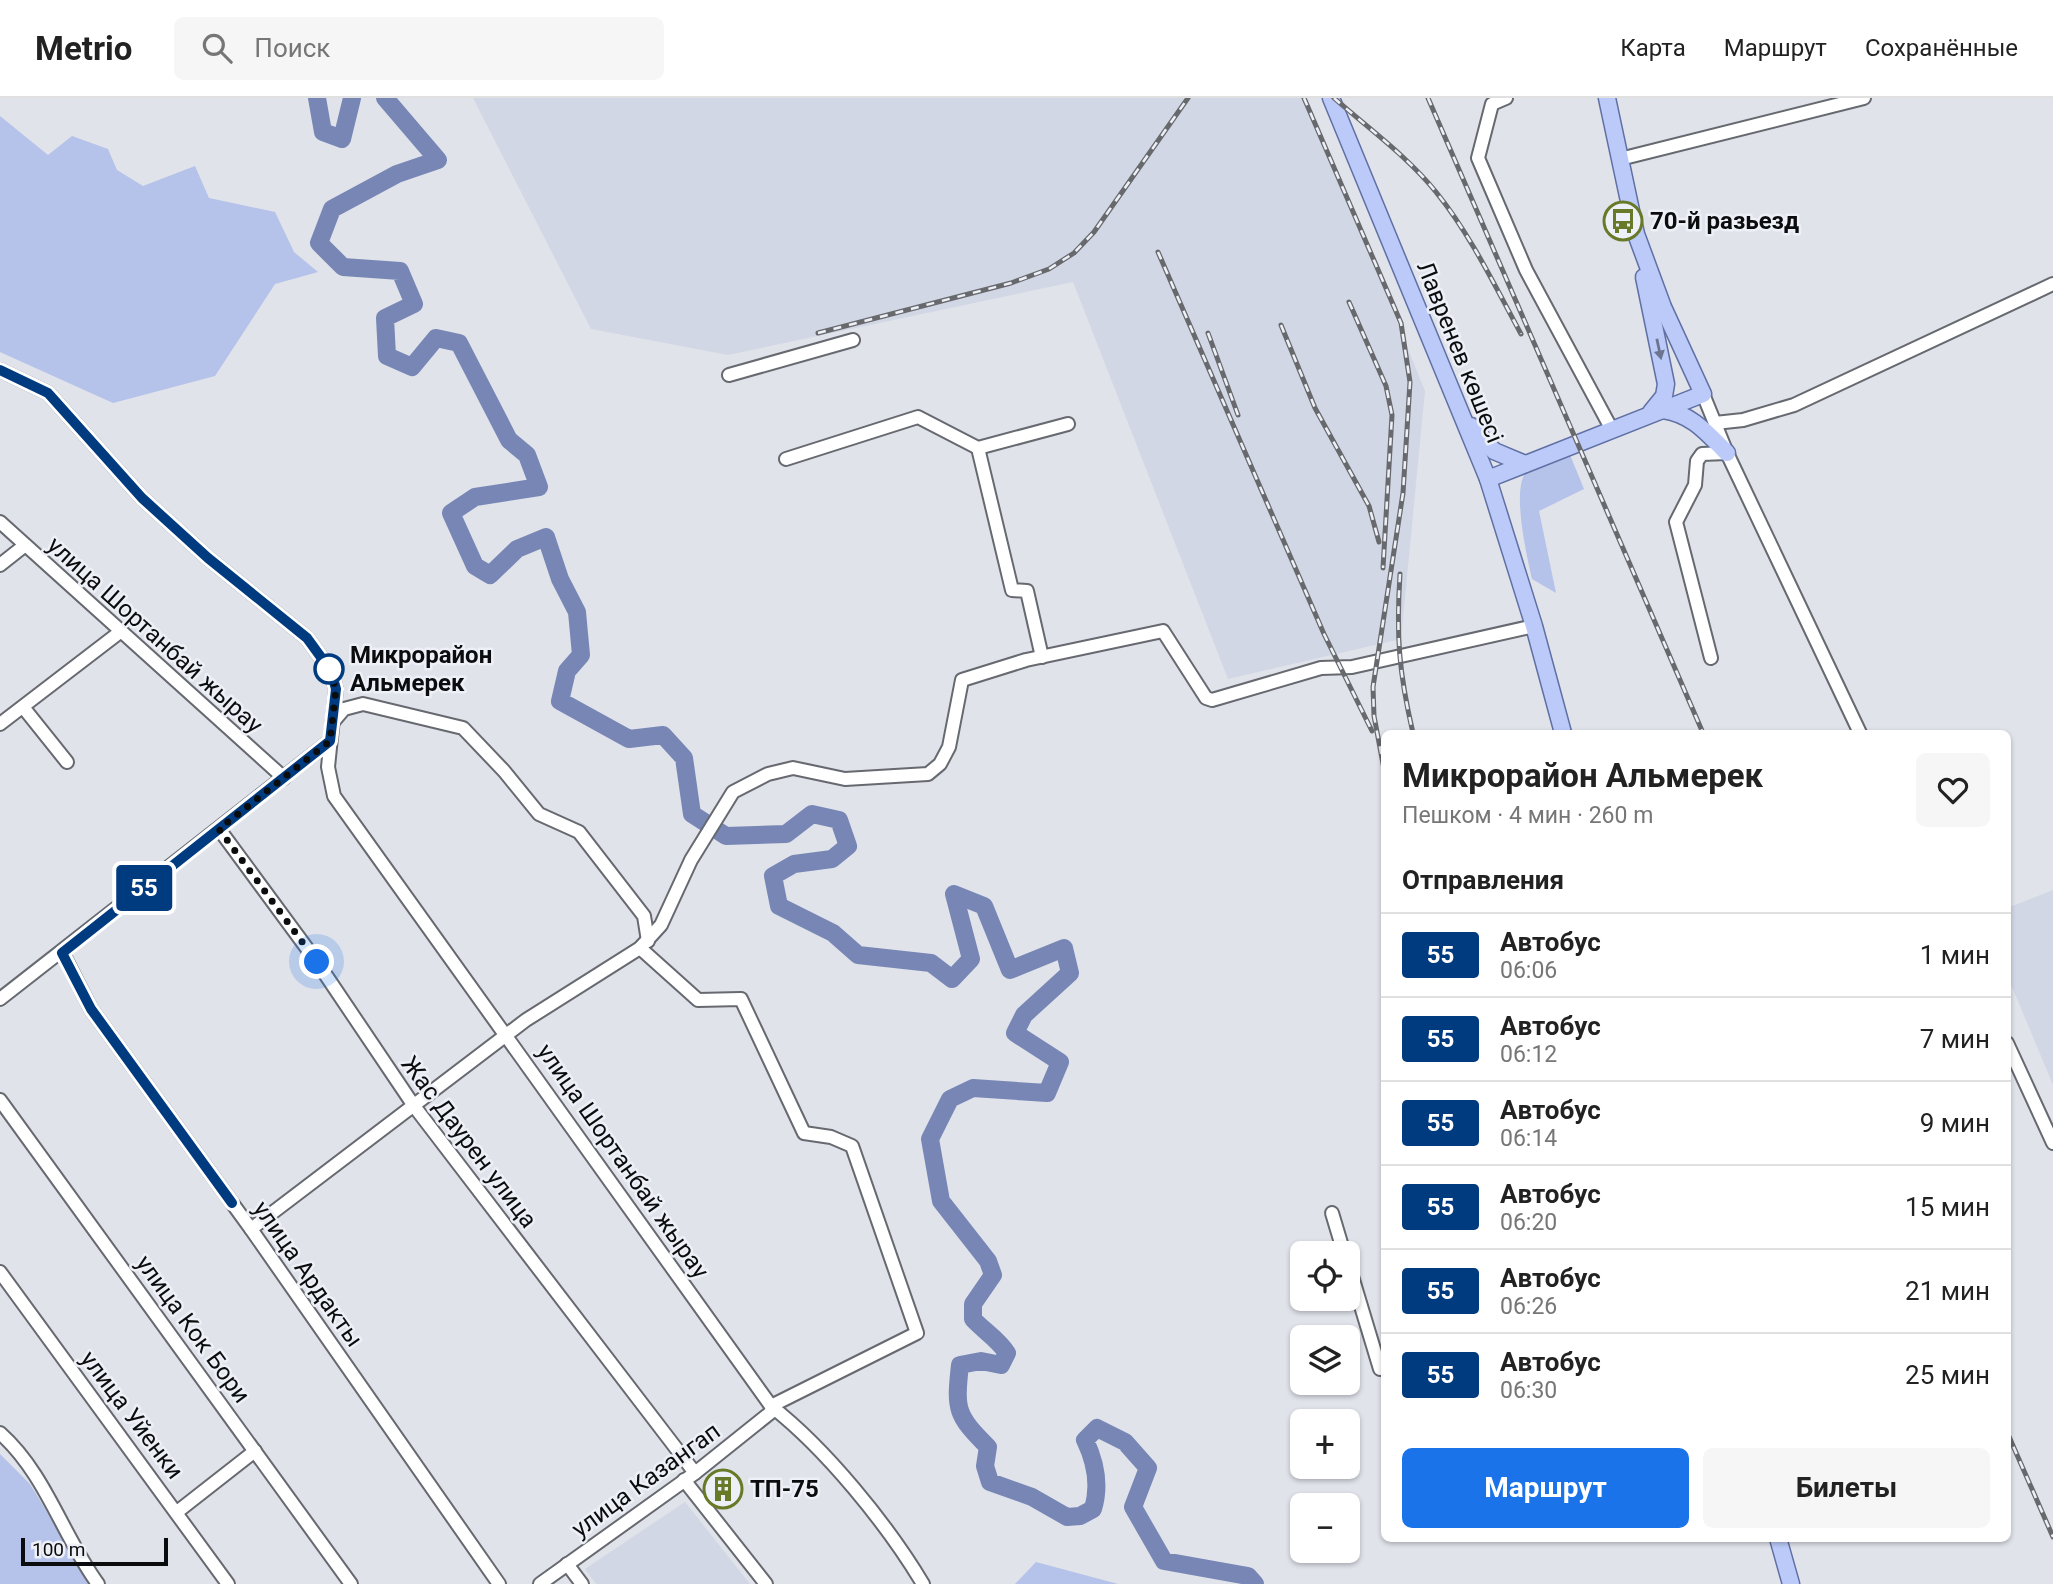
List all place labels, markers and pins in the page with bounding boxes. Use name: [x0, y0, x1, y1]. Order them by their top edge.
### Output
bus stop icon: 70-й разьезд: [1602, 200, 1644, 242]
place label: 70-й разьезд: [1650, 207, 1799, 235]
place label: Микрорайон Альмерек: [350, 641, 492, 697]
marker: Микрорайон Альмерек: [314, 654, 344, 684]
building icon: ТП-75: [702, 1468, 744, 1510]
place label: ТП-75: [750, 1475, 819, 1503]

